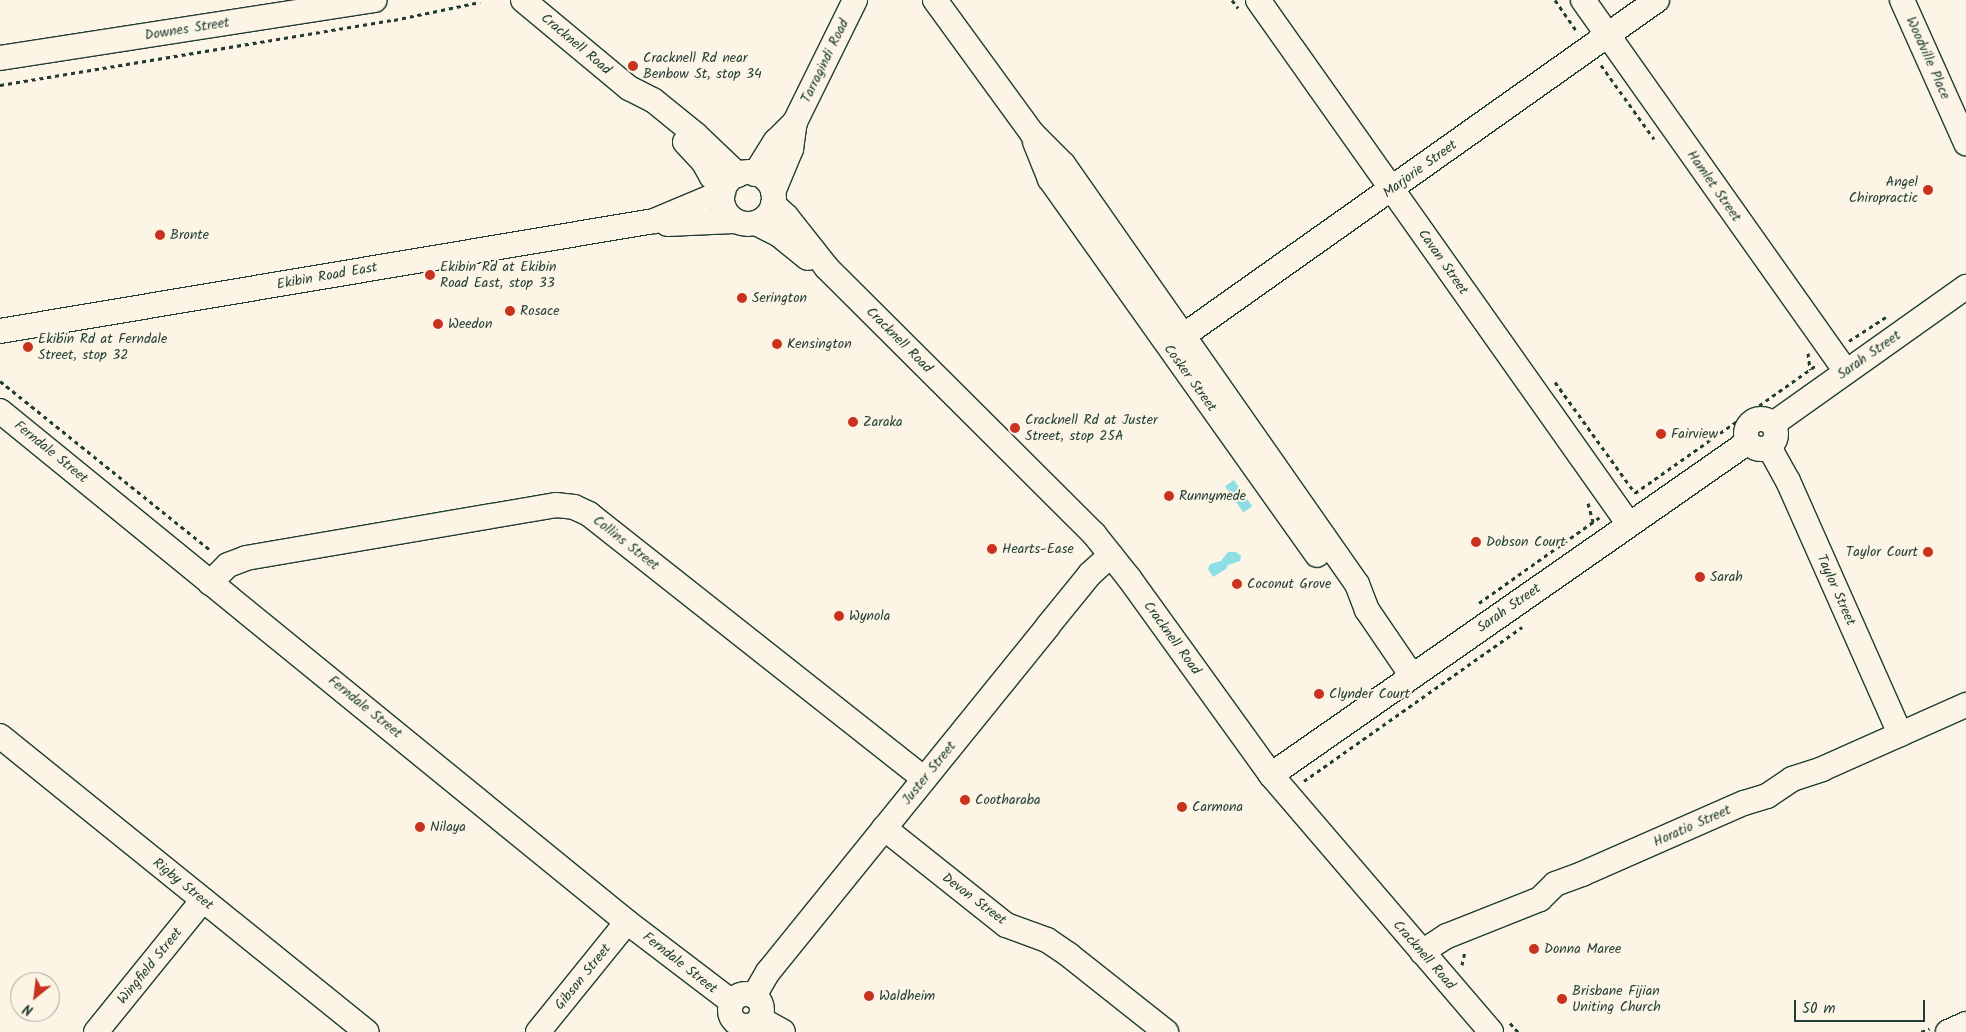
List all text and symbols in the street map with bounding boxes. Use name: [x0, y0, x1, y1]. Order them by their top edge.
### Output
street label: Cracknell Road: [537, 10, 615, 78]
street label: Downes Street: [143, 14, 231, 44]
street label: Woodville Place: [1902, 14, 1954, 102]
street label: Tarragindi Road: [797, 16, 853, 106]
place label: Cracknell Rd near Benbow St, stop 34: [643, 50, 762, 82]
marker: Cracknell Rd near Benbow St, stop 34: [627, 60, 639, 72]
street label: Marjorie Street: [1380, 136, 1460, 202]
street label: Hamlet Street: [1683, 147, 1745, 225]
place label: Angel Chiropractic: [1849, 174, 1918, 206]
marker: Angel Chiropractic: [1922, 184, 1934, 196]
street label: Cavan Street: [1414, 226, 1472, 298]
place label: Bronte: [170, 227, 209, 243]
marker: Bronte: [154, 229, 166, 241]
street label: Ekibin Road East: [275, 259, 379, 293]
place label: Ekibin Rd at Ekibin Road East, stop 33: [440, 259, 556, 292]
marker: Ekibin Rd at Ekibin Road East, stop 33: [424, 269, 436, 281]
place label: Serington: [752, 290, 807, 306]
marker: Serington: [736, 292, 748, 304]
place label: Rosace: [520, 303, 560, 319]
street label: Cracknell Road: [862, 303, 936, 377]
marker: Rosace: [504, 305, 516, 317]
place label: Weedon: [448, 316, 492, 332]
marker: Weedon: [432, 318, 444, 330]
street label: Sarah Street: [1834, 327, 1904, 383]
place label: Ekibin Rd at Ferndale Street, stop 32: [38, 331, 167, 364]
place label: Kensington: [787, 336, 852, 352]
marker: Kensington: [771, 338, 783, 350]
marker: Ekibin Rd at Ferndale Street, stop 32: [22, 341, 34, 353]
street label: Cosker Street: [1160, 341, 1220, 415]
place label: Cracknell Rd at Juster Street, stop 25A: [1025, 412, 1158, 444]
place label: Zaraka: [863, 414, 903, 430]
marker: Zaraka: [847, 416, 859, 428]
street label: Ferndale Street: [11, 417, 91, 487]
marker: Cracknell Rd at Juster Street, stop 25A: [1009, 422, 1021, 434]
place label: Fairview: [1671, 426, 1718, 442]
marker: Fairview: [1655, 428, 1667, 440]
place label: Runnymede: [1179, 488, 1246, 504]
marker: Runnymede: [1163, 490, 1175, 502]
street label: Collins Street: [590, 512, 662, 574]
place label: Dobson Court: [1486, 534, 1566, 550]
marker: Dobson Court: [1470, 536, 1482, 548]
place label: Hearts-Ease: [1002, 541, 1074, 557]
marker: Hearts-Ease: [986, 543, 998, 555]
place label: Taylor Court: [1846, 544, 1918, 560]
marker: Taylor Court: [1922, 546, 1934, 558]
street label: Taylor Street: [1813, 552, 1859, 628]
place label: Sarah: [1710, 569, 1743, 585]
marker: Sarah: [1694, 571, 1706, 583]
place label: Coconut Grove: [1247, 576, 1331, 592]
marker: Coconut Grove: [1231, 578, 1243, 590]
street label: Sarah Street: [1474, 580, 1544, 636]
street label: Cracknell Road: [1140, 598, 1204, 678]
place label: Wynola: [849, 608, 890, 624]
marker: Wynola: [833, 610, 845, 622]
street label: Ferndale Street: [325, 672, 405, 742]
place label: Clynder Court: [1329, 686, 1410, 702]
marker: Clynder Court: [1313, 688, 1325, 700]
street label: Juster Street: [898, 738, 960, 808]
place label: Cootharaba: [975, 792, 1041, 808]
marker: Cootharaba: [959, 794, 971, 806]
place label: Carmona: [1192, 799, 1243, 815]
marker: Carmona: [1176, 801, 1188, 813]
street label: Horatio Street: [1651, 801, 1733, 851]
place label: Nilaya: [430, 819, 466, 835]
marker: Nilaya: [414, 821, 426, 833]
street label: Rigby Street: [149, 854, 217, 914]
street label: Devon Street: [939, 869, 1009, 929]
street label: Cracknell Road: [1389, 917, 1459, 993]
street label: Wingfield Street: [114, 924, 186, 1008]
street label: Ferndale Street: [639, 929, 721, 997]
street label: Gibson Street: [551, 941, 615, 1013]
place label: Donna Maree: [1544, 941, 1621, 957]
marker: Donna Maree: [1528, 943, 1540, 955]
north arrow: [10, 972, 60, 1022]
place label: Brisbane Fijian Uniting Church: [1572, 983, 1661, 1016]
place label: Waldheim: [879, 988, 935, 1004]
marker: Waldheim: [863, 990, 875, 1002]
scale bar: [1796, 990, 1927, 1022]
marker: Brisbane Fijian Uniting Church: [1556, 993, 1568, 1005]
text: N: [19, 997, 37, 1021]
text: 50 m: [1802, 997, 1836, 1021]

